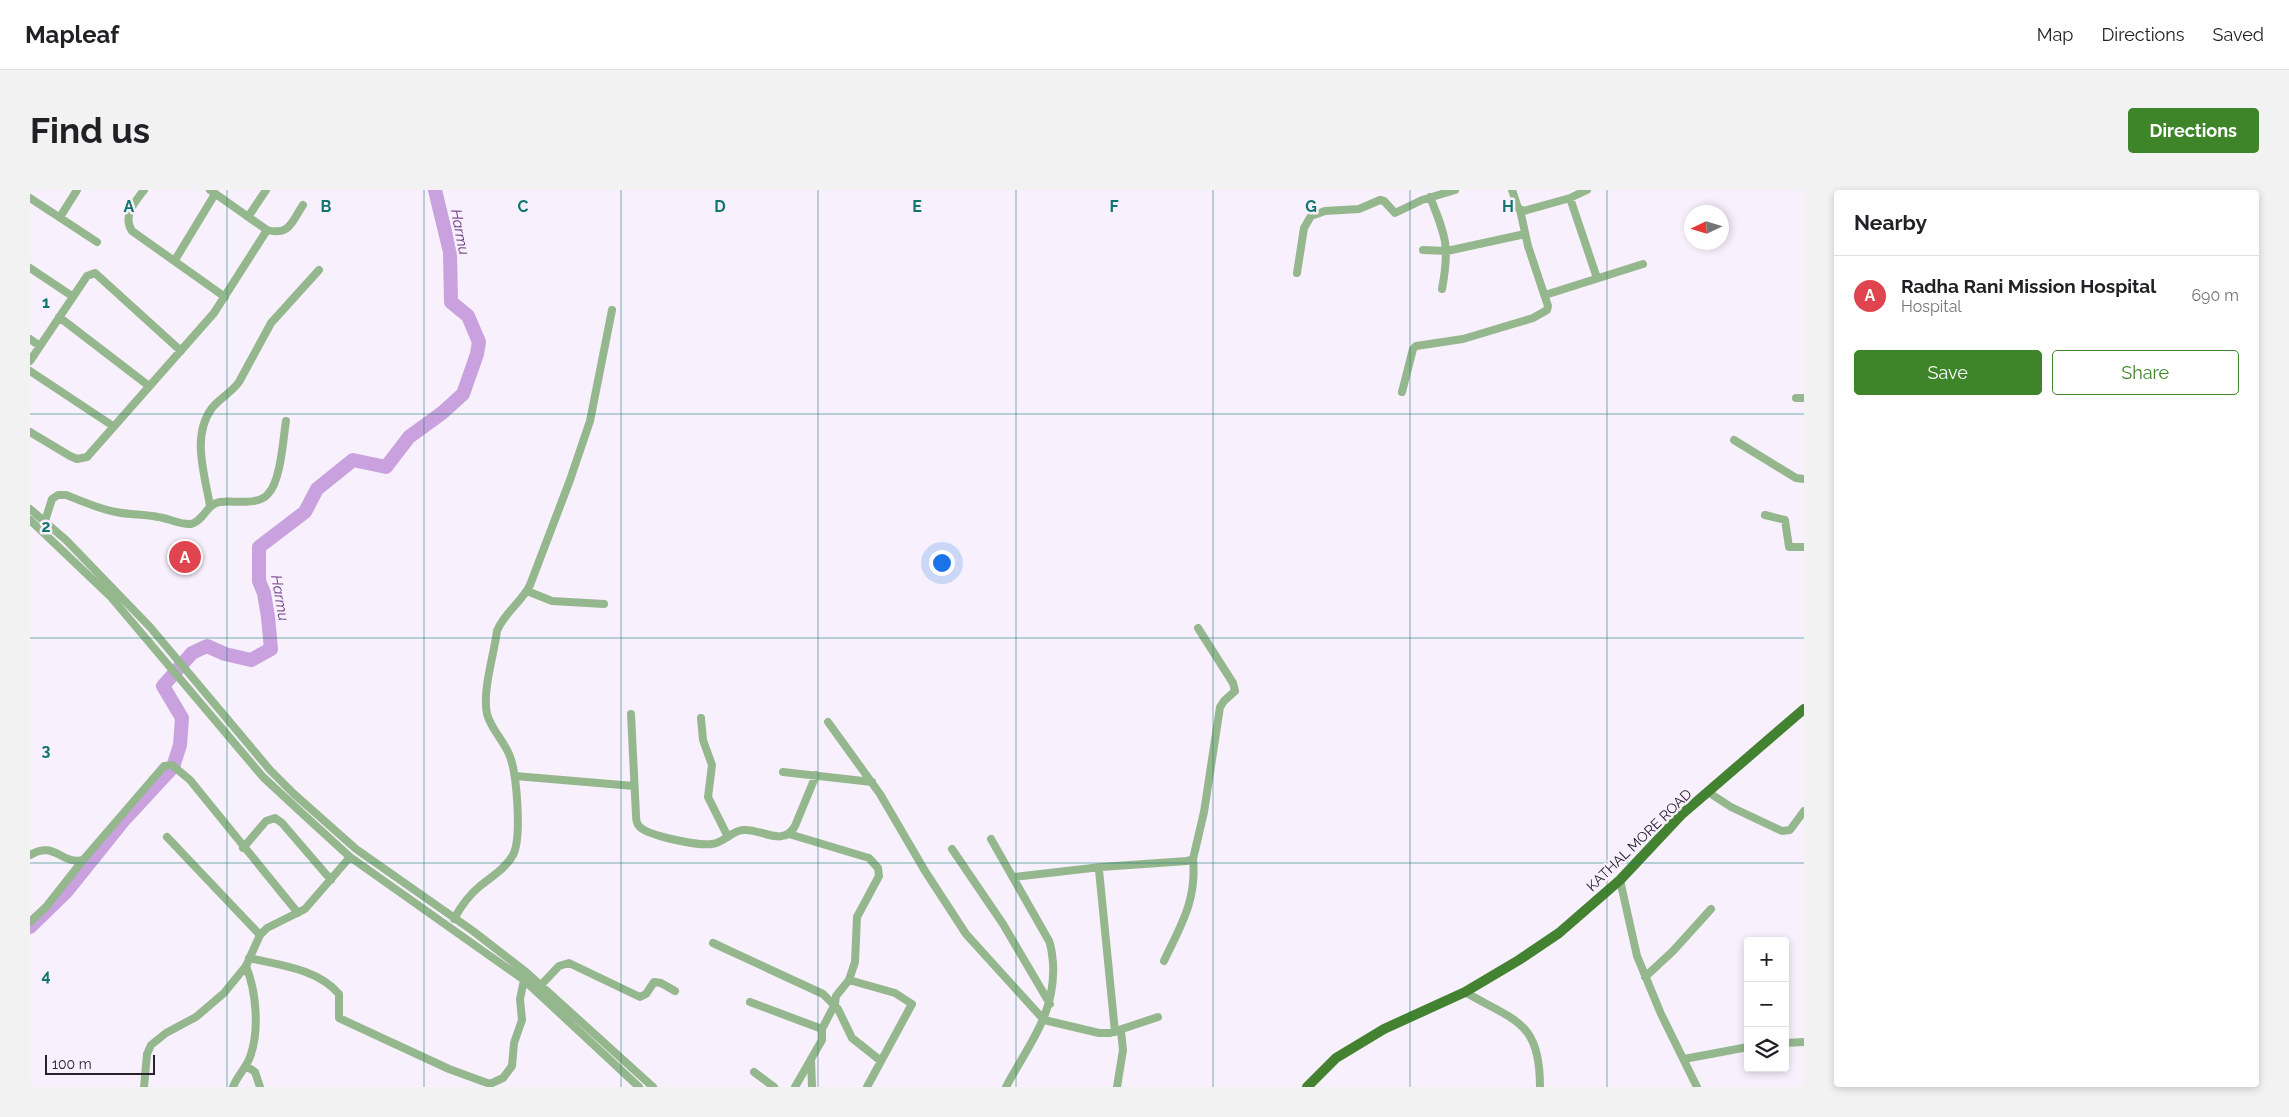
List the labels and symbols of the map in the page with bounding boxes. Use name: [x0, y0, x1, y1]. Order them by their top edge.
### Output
text: A: [124, 197, 135, 216]
text: B: [321, 197, 332, 216]
text: C: [518, 197, 529, 216]
text: D: [714, 197, 726, 216]
text: E: [912, 197, 922, 216]
text: F: [1109, 197, 1119, 216]
text: G: [1305, 197, 1317, 216]
text: H: [1502, 197, 1514, 216]
north arrow: [1684, 205, 1729, 250]
water label: Harmu: [447, 208, 473, 257]
text: 1: [42, 293, 50, 312]
text: 2: [41, 517, 51, 536]
pin: A: [169, 538, 201, 576]
your location: [929, 550, 955, 576]
water label: Harmu: [267, 574, 293, 623]
text: 3: [42, 741, 51, 760]
street label: KATHAL MORE ROAD: [1583, 786, 1695, 894]
text: 4: [41, 966, 51, 985]
scale bar: [45, 1052, 155, 1075]

